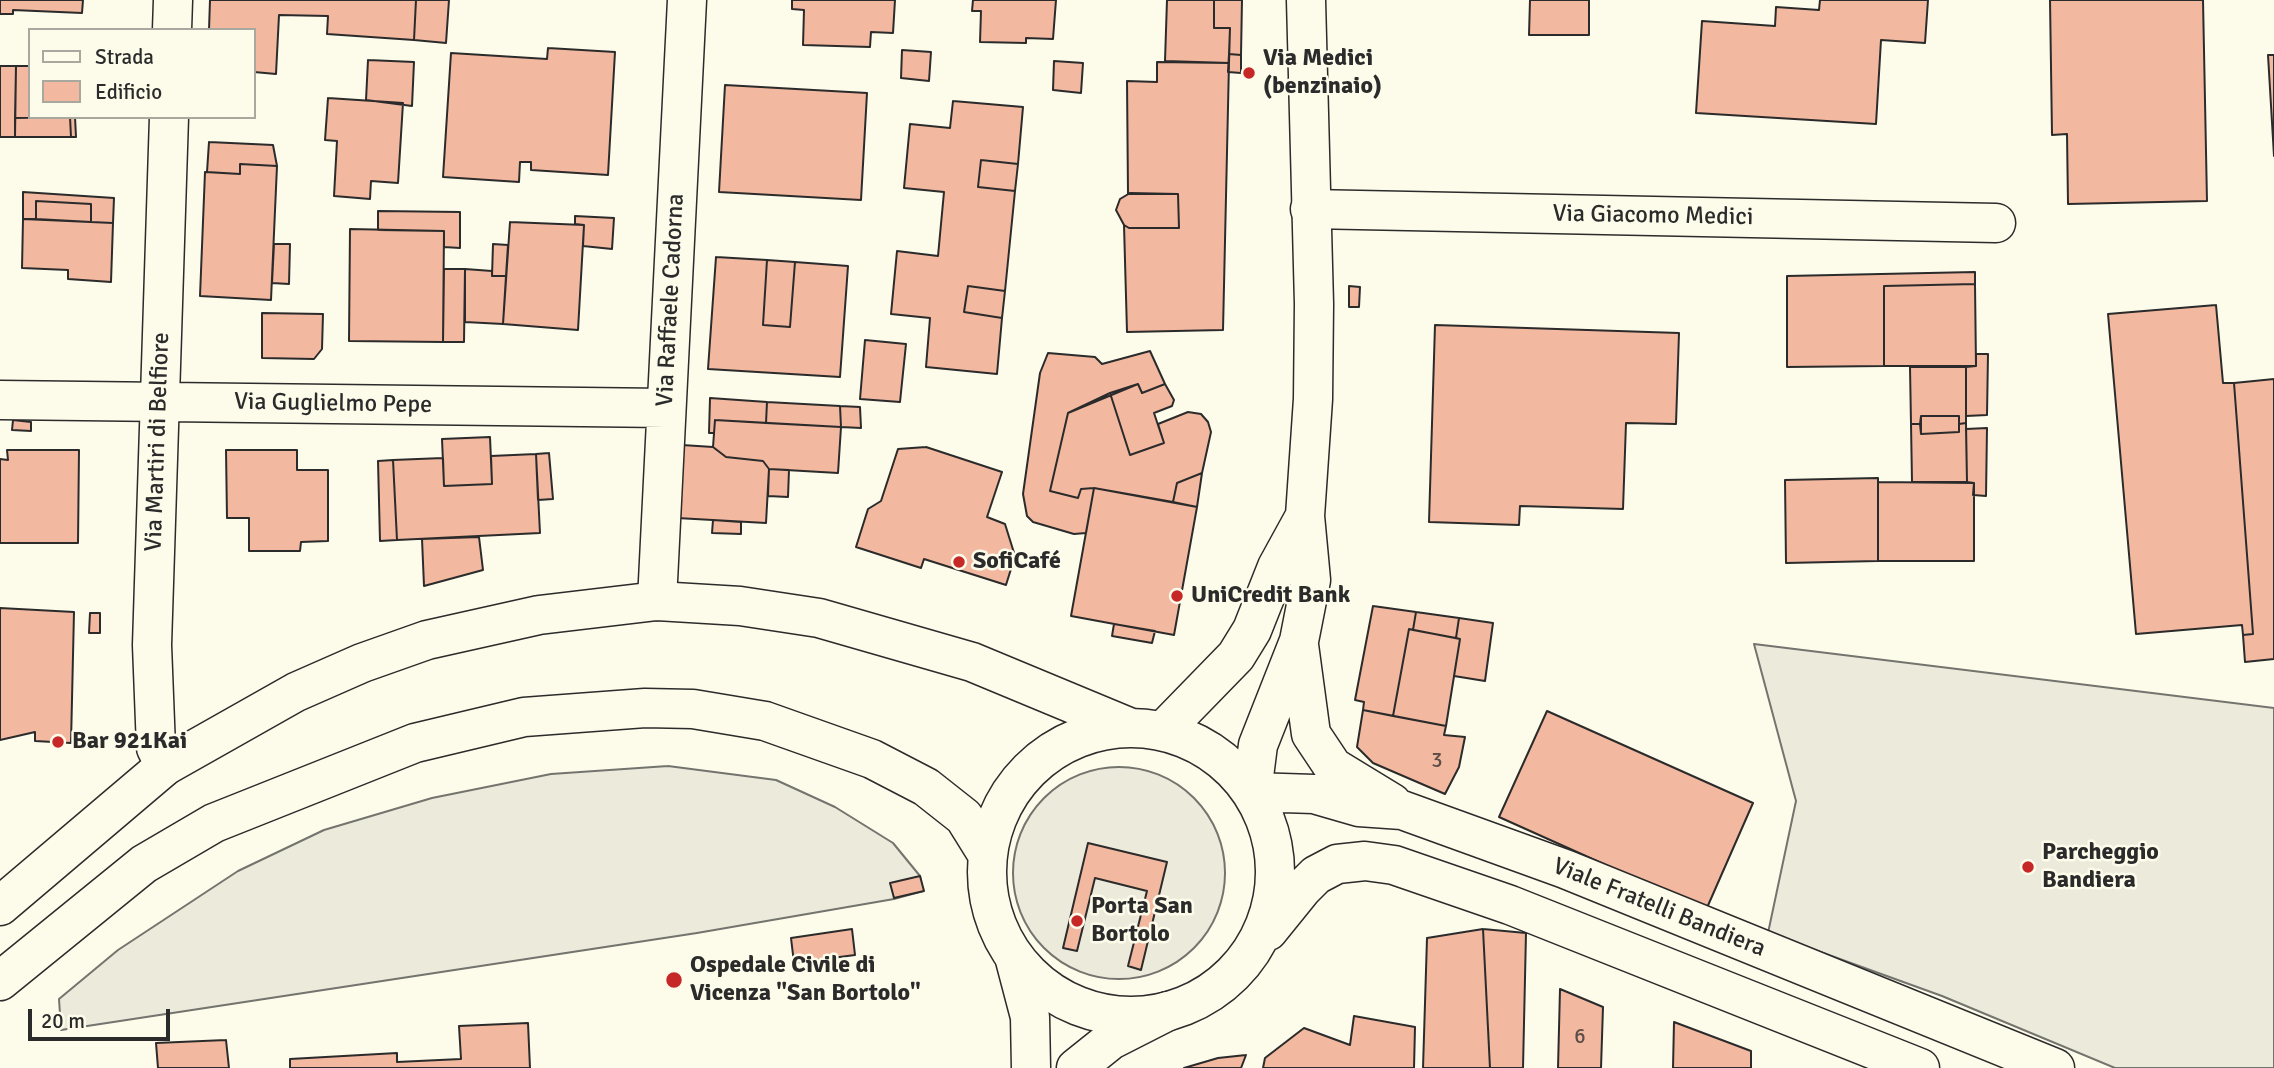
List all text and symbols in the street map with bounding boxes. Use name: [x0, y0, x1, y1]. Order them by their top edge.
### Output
legend: [28, 28, 256, 119]
text: Strada: [95, 44, 154, 70]
place label: Via Medici (benzinaio): [1263, 45, 1382, 101]
marker: Via Medici (benzinaio): [1241, 65, 1257, 81]
text: Edificio: [95, 79, 162, 105]
street label: Via Raffaele Cadorna: [651, 193, 691, 407]
street label: Via Giacomo Medici: [1552, 200, 1754, 232]
street label: Via Martiri di Belfiore: [140, 332, 176, 552]
street label: Via Guglielmo Pepe: [234, 388, 432, 420]
place label: SofiCafé: [973, 548, 1061, 576]
marker: SofiCafé: [951, 554, 967, 570]
place label: UniCredit Bank: [1191, 582, 1350, 610]
marker: UniCredit Bank: [1169, 588, 1185, 604]
place label: Bar 921Kai: [72, 728, 187, 756]
marker: Bar 921Kai: [50, 734, 66, 750]
house number: 3: [1431, 748, 1443, 774]
place label: Parcheggio Bandiera: [2042, 839, 2159, 895]
street label: Viale Fratelli Bandiera: [1549, 852, 1769, 964]
marker: Parcheggio Bandiera: [2020, 859, 2036, 875]
place label: Porta San Bortolo: [1091, 893, 1193, 949]
marker: Porta San Bortolo: [1069, 913, 1085, 929]
place label: Ospedale Civile di Vicenza "San Bortolo": [690, 952, 921, 1008]
marker: Ospedale Civile di Vicenza "San Bortolo": [664, 970, 684, 990]
scale bar: [32, 995, 173, 1038]
text: 20 m: [41, 1008, 85, 1034]
house number: 6: [1574, 1024, 1586, 1050]

